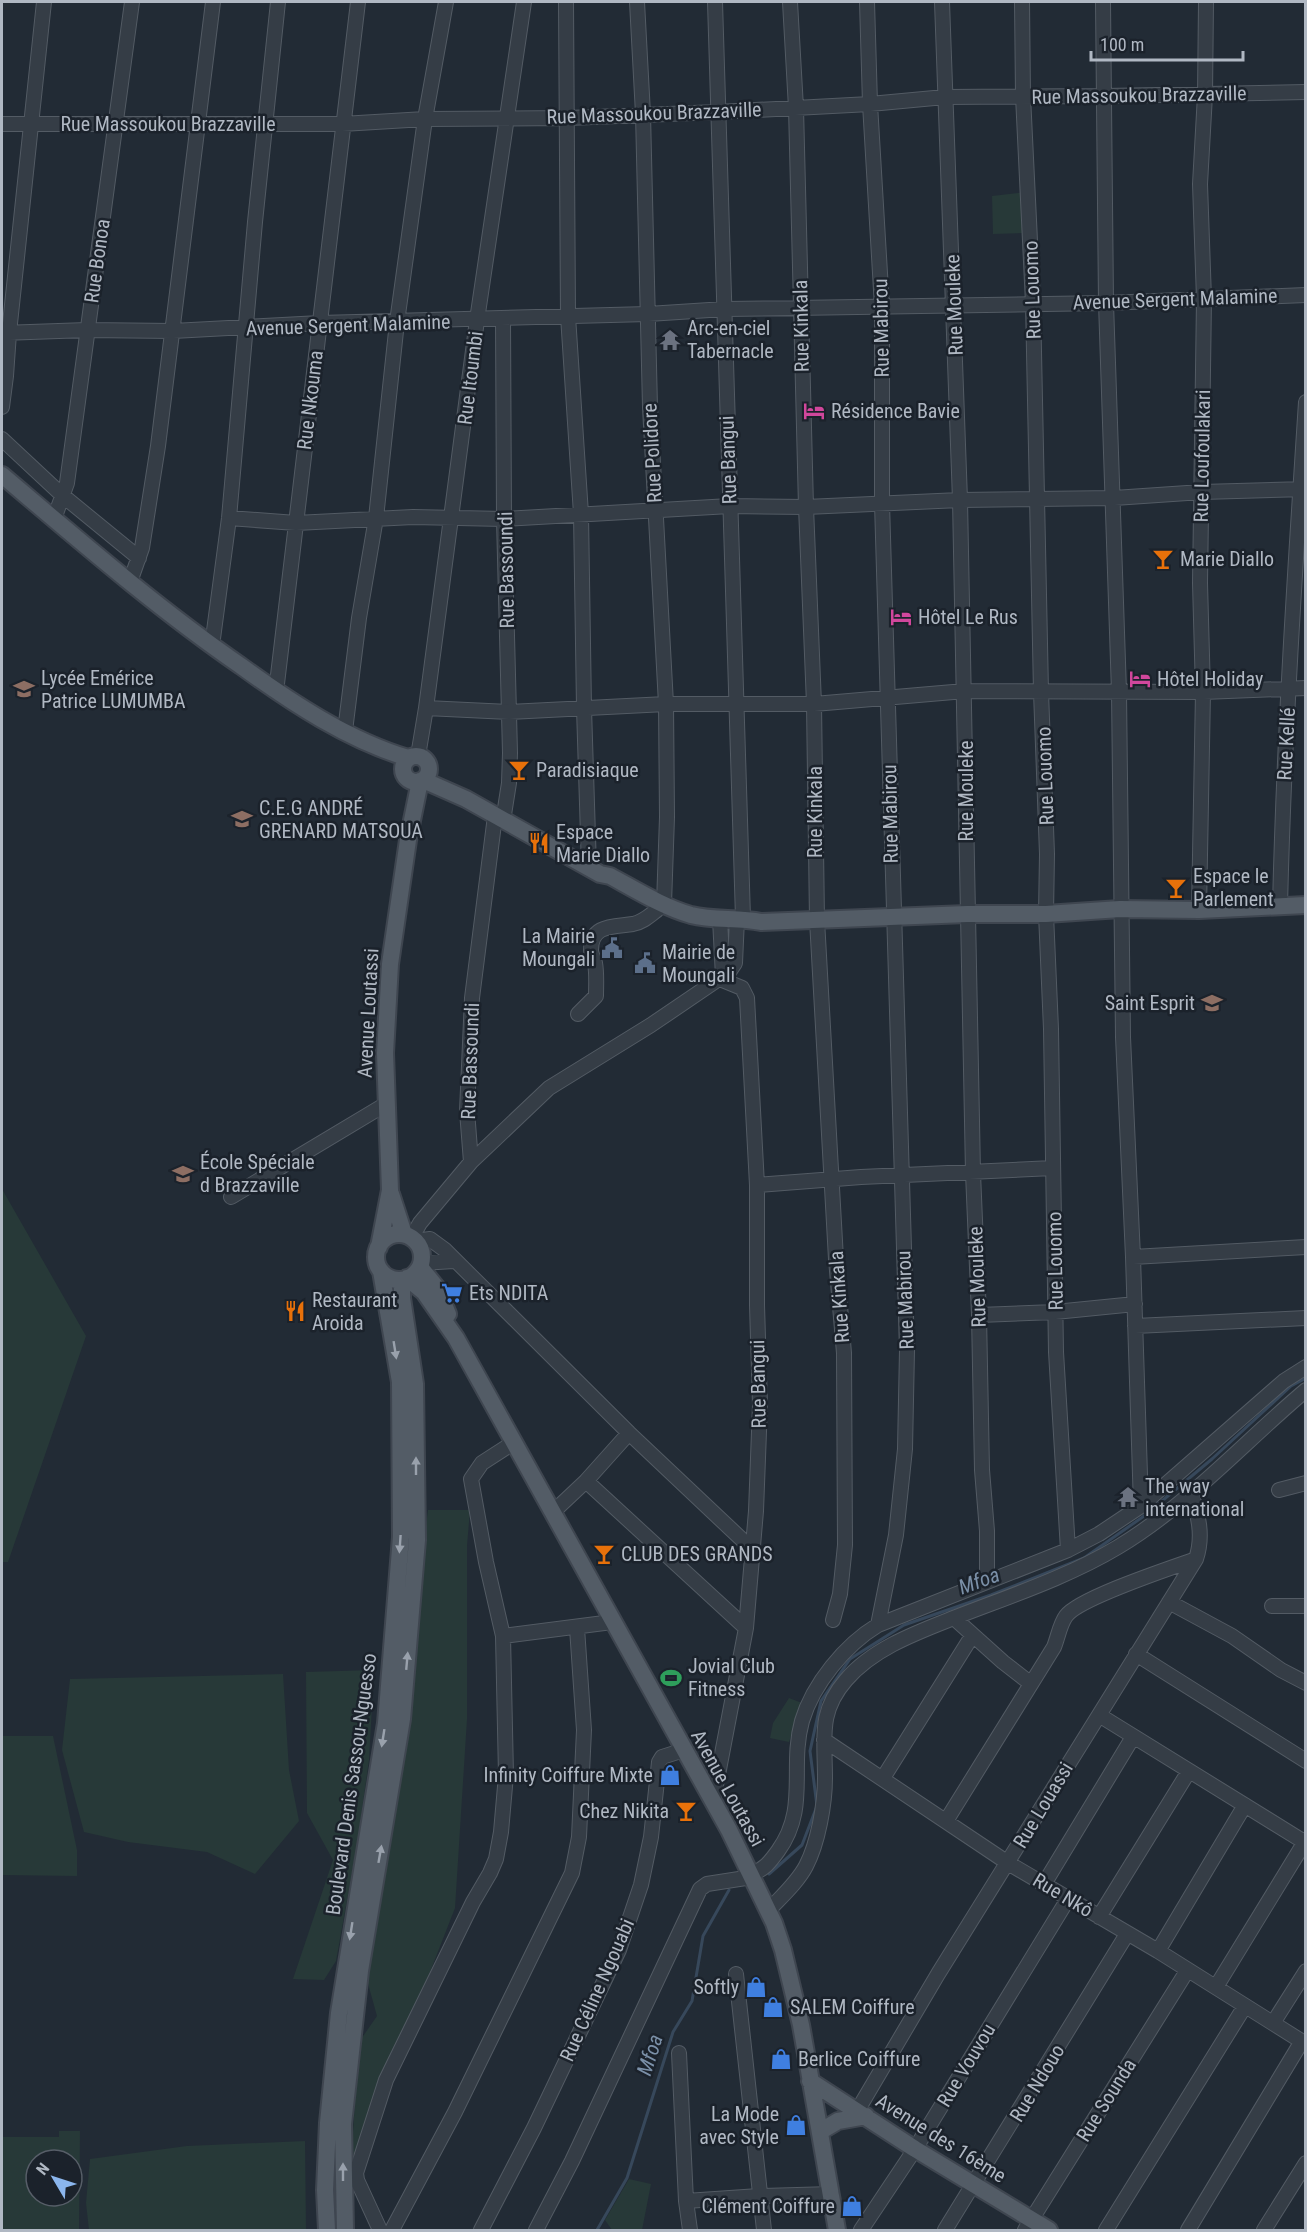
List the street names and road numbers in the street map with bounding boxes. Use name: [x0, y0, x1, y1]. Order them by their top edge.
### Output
street label: Rue Massoukou Brazzaville: [1031, 81, 1247, 109]
street label: Rue Massoukou Brazzaville: [546, 97, 762, 129]
street label: Rue Massoukou Brazzaville: [60, 112, 276, 136]
street label: Rue Bonoa: [79, 217, 115, 305]
street label: Rue Louomo: [1018, 240, 1046, 340]
street label: Rue Mouleke: [940, 254, 968, 356]
street label: Rue Mabirou: [868, 278, 894, 378]
street label: Rue Kinkala: [788, 280, 814, 372]
street label: Avenue Sergent Malamine: [1072, 283, 1278, 315]
street label: Avenue Sergent Malamine: [245, 309, 451, 341]
street label: Rue Itoumbi: [452, 330, 488, 426]
street label: Rue Nkouma: [292, 349, 328, 451]
street label: Rue Loufoulakari: [1189, 389, 1215, 523]
street label: Rue Polidore: [637, 403, 667, 503]
street label: Rue Bangui: [714, 415, 742, 505]
street label: Rue Bassoundi: [493, 511, 519, 629]
street label: Rue Kellé: [1272, 707, 1300, 781]
street label: Rue Louomo: [1031, 726, 1059, 826]
street label: Rue Mouleke: [954, 740, 978, 842]
street label: Rue Mabirou: [877, 764, 903, 864]
street label: Rue Kinkala: [803, 766, 827, 858]
street label: Avenue Loutassi: [353, 948, 383, 1078]
street label: Rue Bassoundi: [456, 1002, 484, 1120]
street label: Rue Louomo: [1042, 1211, 1068, 1311]
street label: Rue Mouleke: [963, 1226, 991, 1328]
street label: Rue Kinkala: [824, 1250, 854, 1344]
street label: Rue Mabirou: [891, 1250, 919, 1350]
street label: Rue Bangui: [745, 1340, 771, 1428]
street label: Boulevard Denis Sassou-Nguesso: [321, 1652, 381, 1916]
street label: Avenue Loutassi: [686, 1725, 770, 1851]
street label: Rue Louassi: [1008, 1758, 1078, 1852]
street label: Rue Nkô: [1029, 1868, 1097, 1922]
street label: Rue Céline Ngouabi: [555, 1915, 639, 2065]
street label: Rue Vouvou: [932, 2019, 1000, 2111]
street label: Rue Ndouo: [1004, 2040, 1070, 2126]
street label: Rue Sounda: [1071, 2054, 1141, 2146]
street label: Avenue des 16ème: [872, 2088, 1010, 2188]

